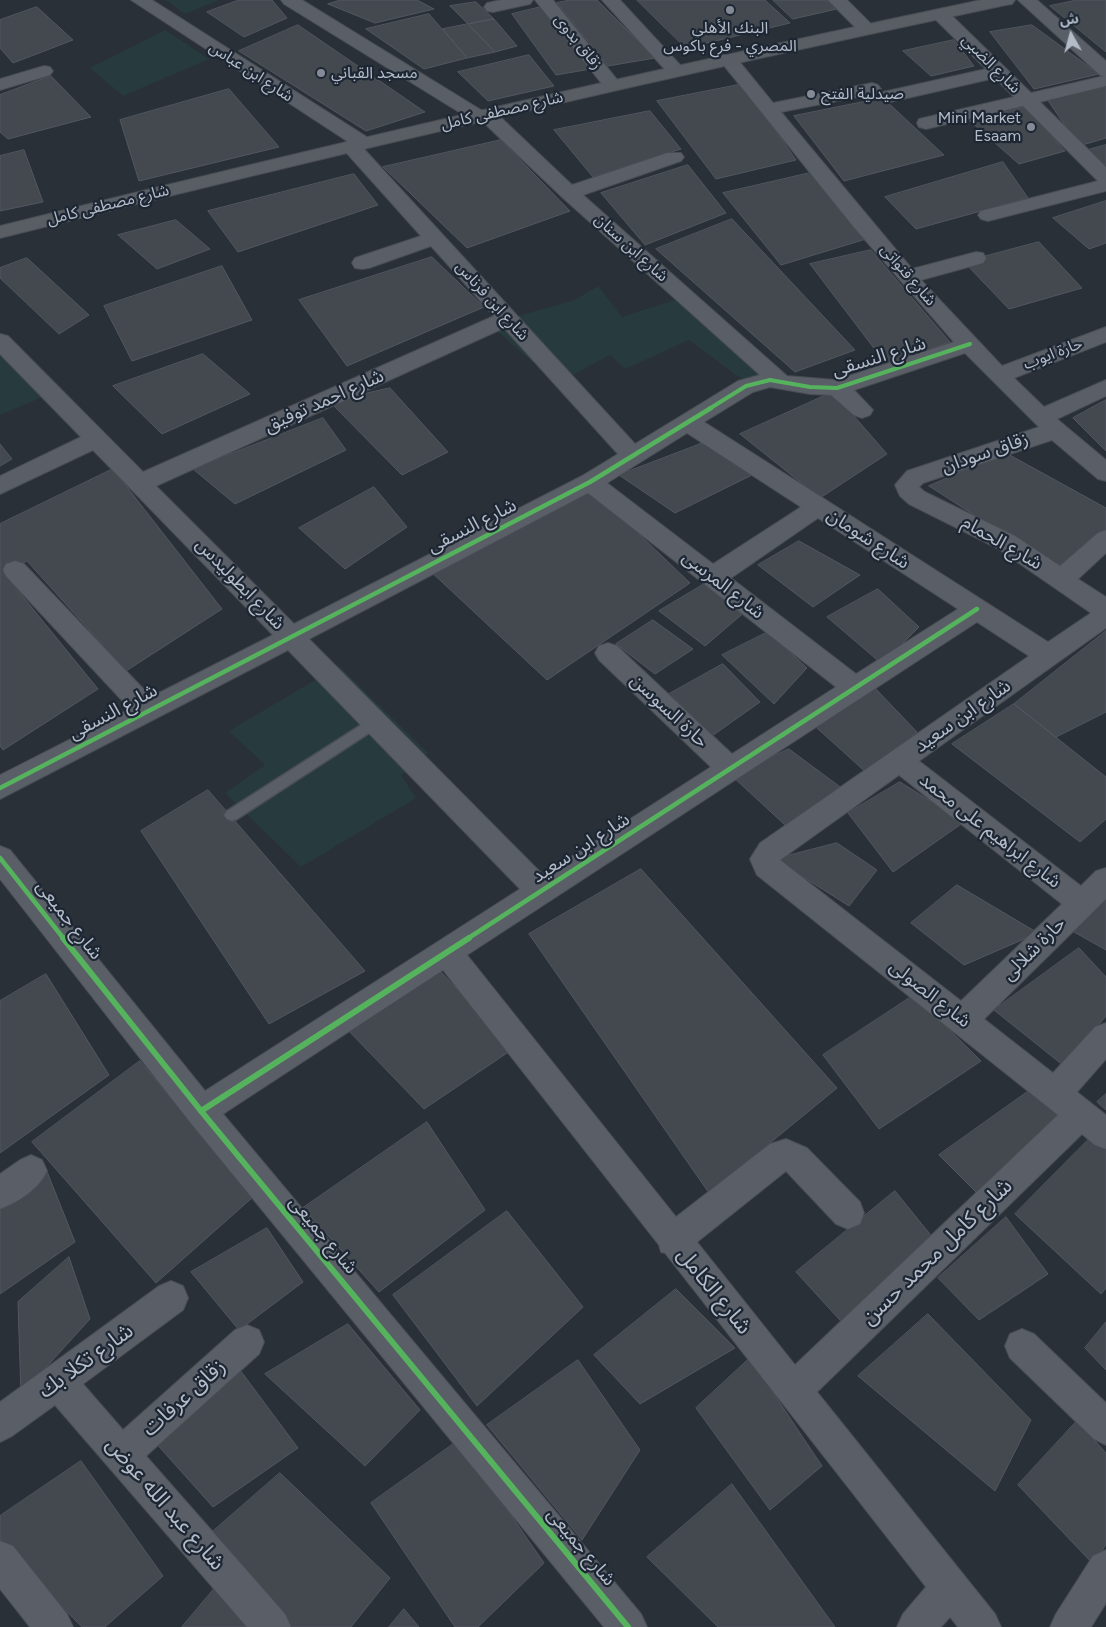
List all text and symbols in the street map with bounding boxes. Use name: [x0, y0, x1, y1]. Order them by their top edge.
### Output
marker: البنك الأهلي المصري - فرع باكوس: [724, 4, 736, 16]
street label: زقاق بدوى: [550, 10, 606, 74]
north arrow: [1046, 10, 1096, 60]
text: ش: [1059, 10, 1080, 29]
place label: البنك الأهلي المصري - فرع باكوس: [663, 18, 797, 56]
street label: شارع الضبي: [958, 31, 1024, 97]
street label: شارع ابن عباس: [205, 38, 297, 106]
place label: مسجد القباني: [331, 63, 418, 83]
marker: مسجد القباني: [315, 67, 327, 79]
place label: صيدلية الفتح: [821, 84, 904, 104]
street label: شارع مصطفى كامل: [439, 88, 565, 134]
marker: صيدلية الفتح: [805, 88, 817, 100]
place label: Mini Market Esaam: [938, 108, 1021, 146]
marker: Mini Market Esaam: [1025, 121, 1037, 133]
street label: شارع مصطفى كامل: [45, 181, 171, 229]
street label: شارع ابن سنان: [590, 210, 672, 286]
street label: شارع قنواتى: [876, 240, 940, 310]
street label: شارع ابن فرناس: [451, 257, 533, 345]
street label: شارع النسقى: [829, 332, 929, 382]
street label: حارة ايوب: [1021, 334, 1085, 374]
street label: شارع احمد توفيق: [261, 364, 387, 438]
street label: زقاق سودان: [939, 428, 1031, 478]
street label: شارع النسقى: [424, 494, 520, 558]
street label: شارع شومان: [822, 504, 914, 574]
street label: شارع الحمام: [958, 511, 1046, 575]
street label: شارع ابطوليدس: [190, 533, 290, 635]
street label: شارع المرسى: [677, 546, 769, 624]
street label: حارة السوسن: [625, 669, 713, 753]
street label: شارع ابن سعيد: [911, 675, 1015, 757]
street label: شارع النسقى: [65, 679, 161, 745]
street label: شارع ابراهيم على محمد: [915, 769, 1065, 893]
street label: شارع ابن سعيد: [528, 808, 634, 888]
street label: شارع جميعى: [31, 876, 107, 964]
street label: حارة شلالى: [997, 912, 1071, 986]
street label: شارع الصولى: [885, 955, 975, 1033]
street label: شارع كامل محمد حسن: [856, 1173, 1018, 1331]
street label: شارع جميعى: [284, 1191, 362, 1279]
street label: شارع الكامل: [671, 1242, 757, 1340]
street label: شارع تكلا بك: [33, 1318, 139, 1404]
street label: زقاق عرفات: [137, 1354, 231, 1442]
street label: شارع عبد الله عوض: [100, 1432, 230, 1576]
street label: شارع جميعى: [542, 1503, 620, 1591]

